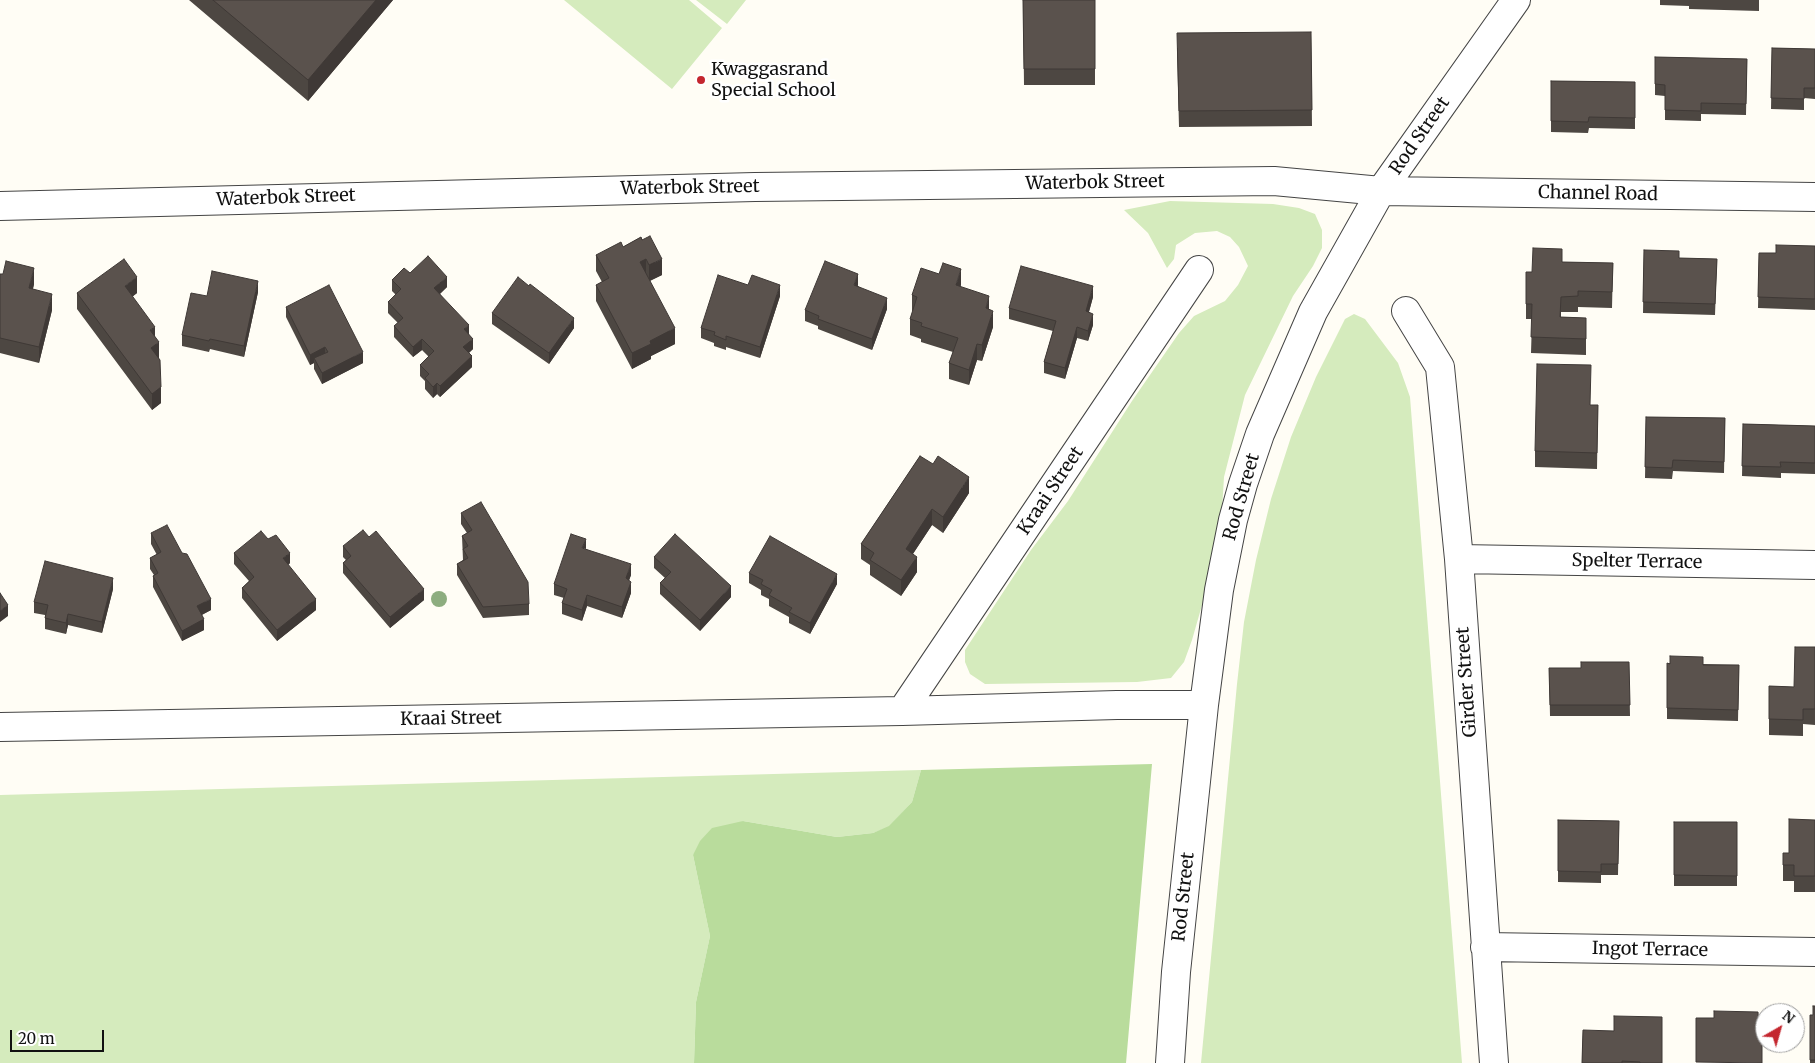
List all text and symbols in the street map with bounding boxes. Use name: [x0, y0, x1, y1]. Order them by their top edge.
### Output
place label: Kwaggasrand Special School: [711, 59, 836, 102]
marker: Kwaggasrand Special School: [695, 74, 707, 86]
street label: Rod Street: [1385, 93, 1455, 179]
street label: Waterbok Street: [1025, 171, 1165, 195]
street label: Waterbok Street: [620, 176, 760, 200]
street label: Channel Road: [1538, 182, 1658, 206]
street label: Waterbok Street: [216, 185, 356, 211]
street label: Kraai Street: [1014, 443, 1088, 539]
street label: Rod Street: [1219, 451, 1265, 543]
street label: Spelter Terrace: [1572, 550, 1702, 574]
street label: Girder Street: [1452, 626, 1482, 738]
street label: Kraai Street: [400, 707, 502, 731]
street label: Rod Street: [1169, 851, 1199, 943]
street label: Ingot Terrace: [1592, 938, 1708, 962]
north arrow: [1755, 1003, 1805, 1053]
text: N: [1779, 1006, 1799, 1027]
scale bar: [12, 1020, 106, 1052]
text: 20 m: [18, 1029, 55, 1048]

